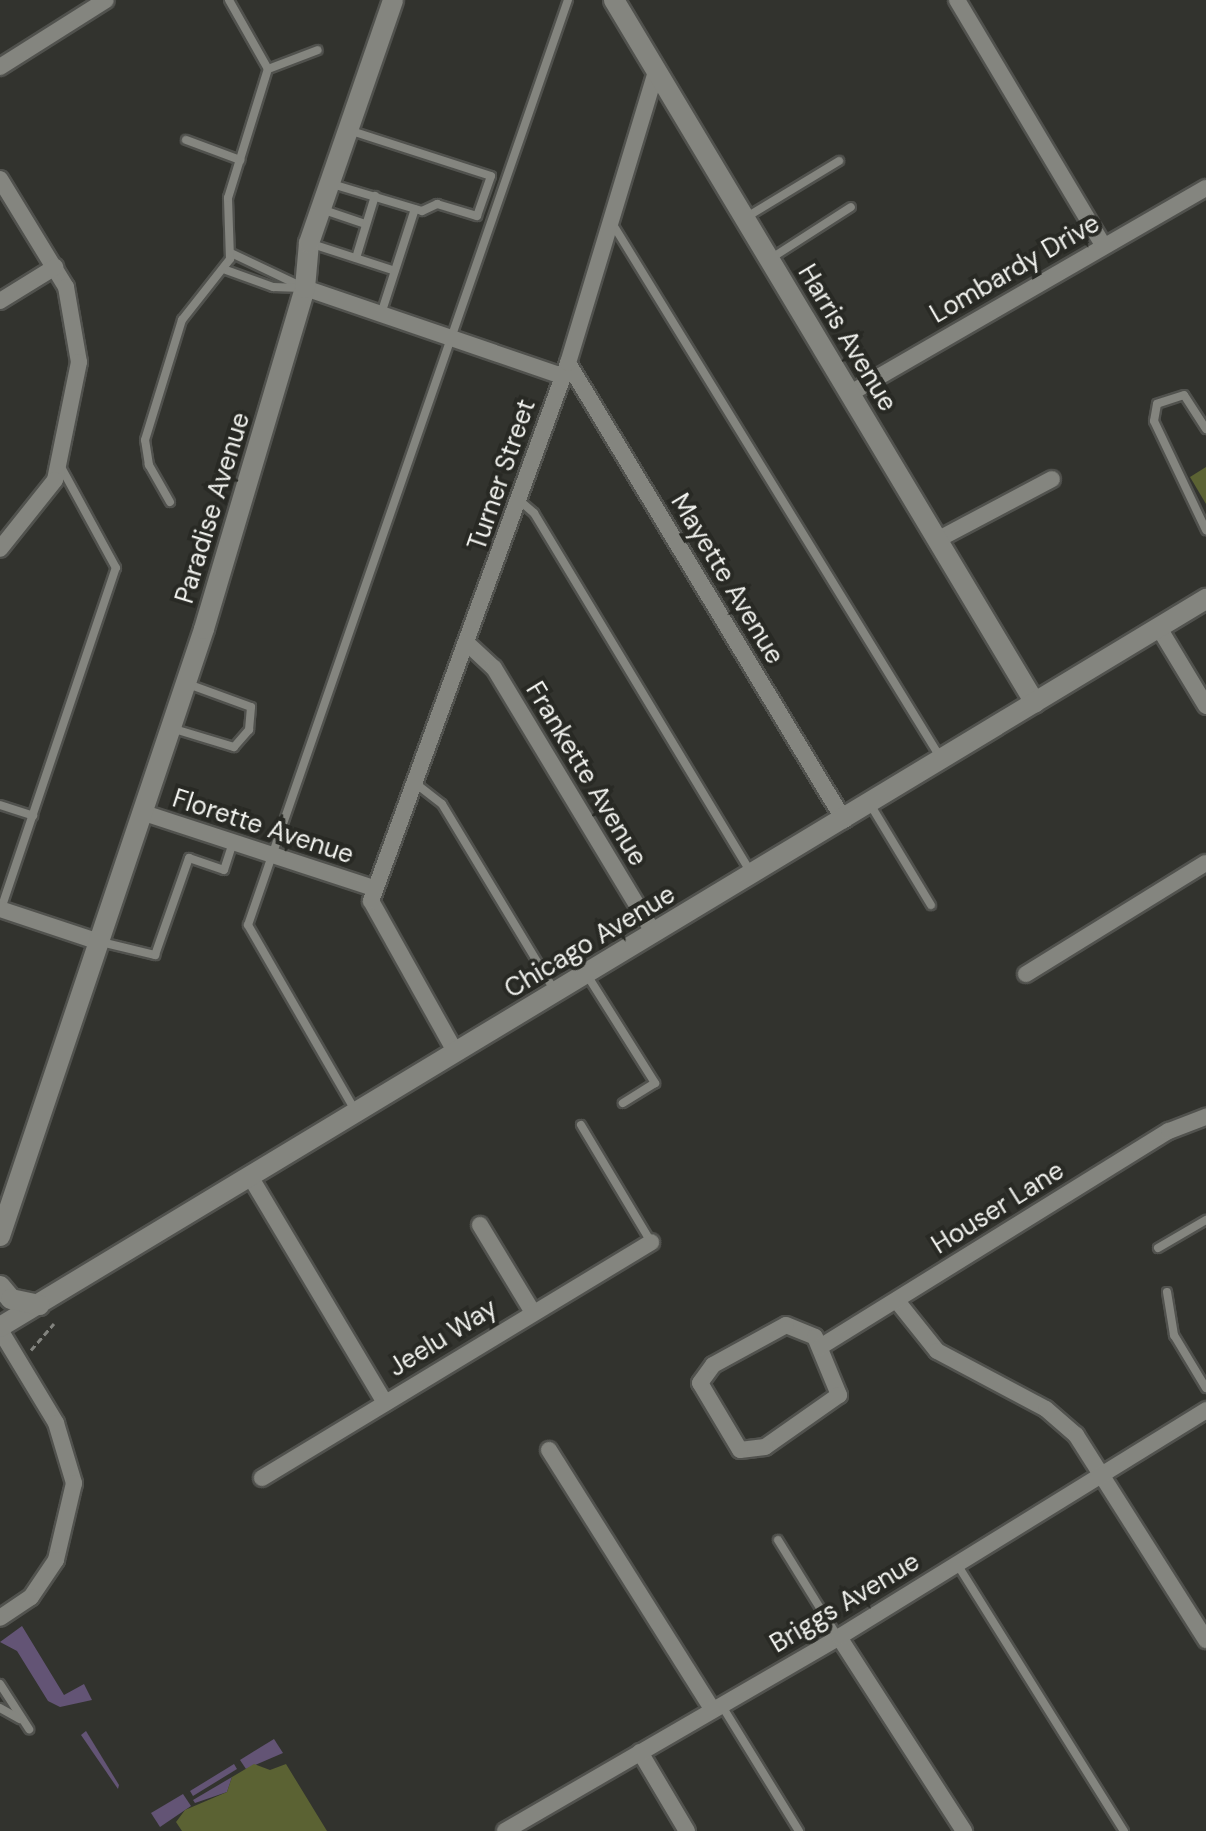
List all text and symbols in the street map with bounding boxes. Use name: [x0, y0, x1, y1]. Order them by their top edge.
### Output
street label: Lombardy Drive: [925, 208, 1105, 330]
street label: Harris Avenue: [791, 259, 903, 417]
street label: Turner Street: [462, 395, 542, 555]
street label: Paradise Avenue: [169, 409, 257, 607]
street label: Mayette Avenue: [664, 488, 790, 670]
street label: Frankette Avenue: [519, 676, 653, 872]
street label: Florette Avenue: [168, 783, 358, 871]
street label: Chicago Avenue: [499, 879, 681, 1005]
street label: Houser Lane: [926, 1155, 1070, 1261]
street label: Jeelu Way: [383, 1292, 503, 1384]
street label: Briggs Avenue: [765, 1546, 925, 1660]

